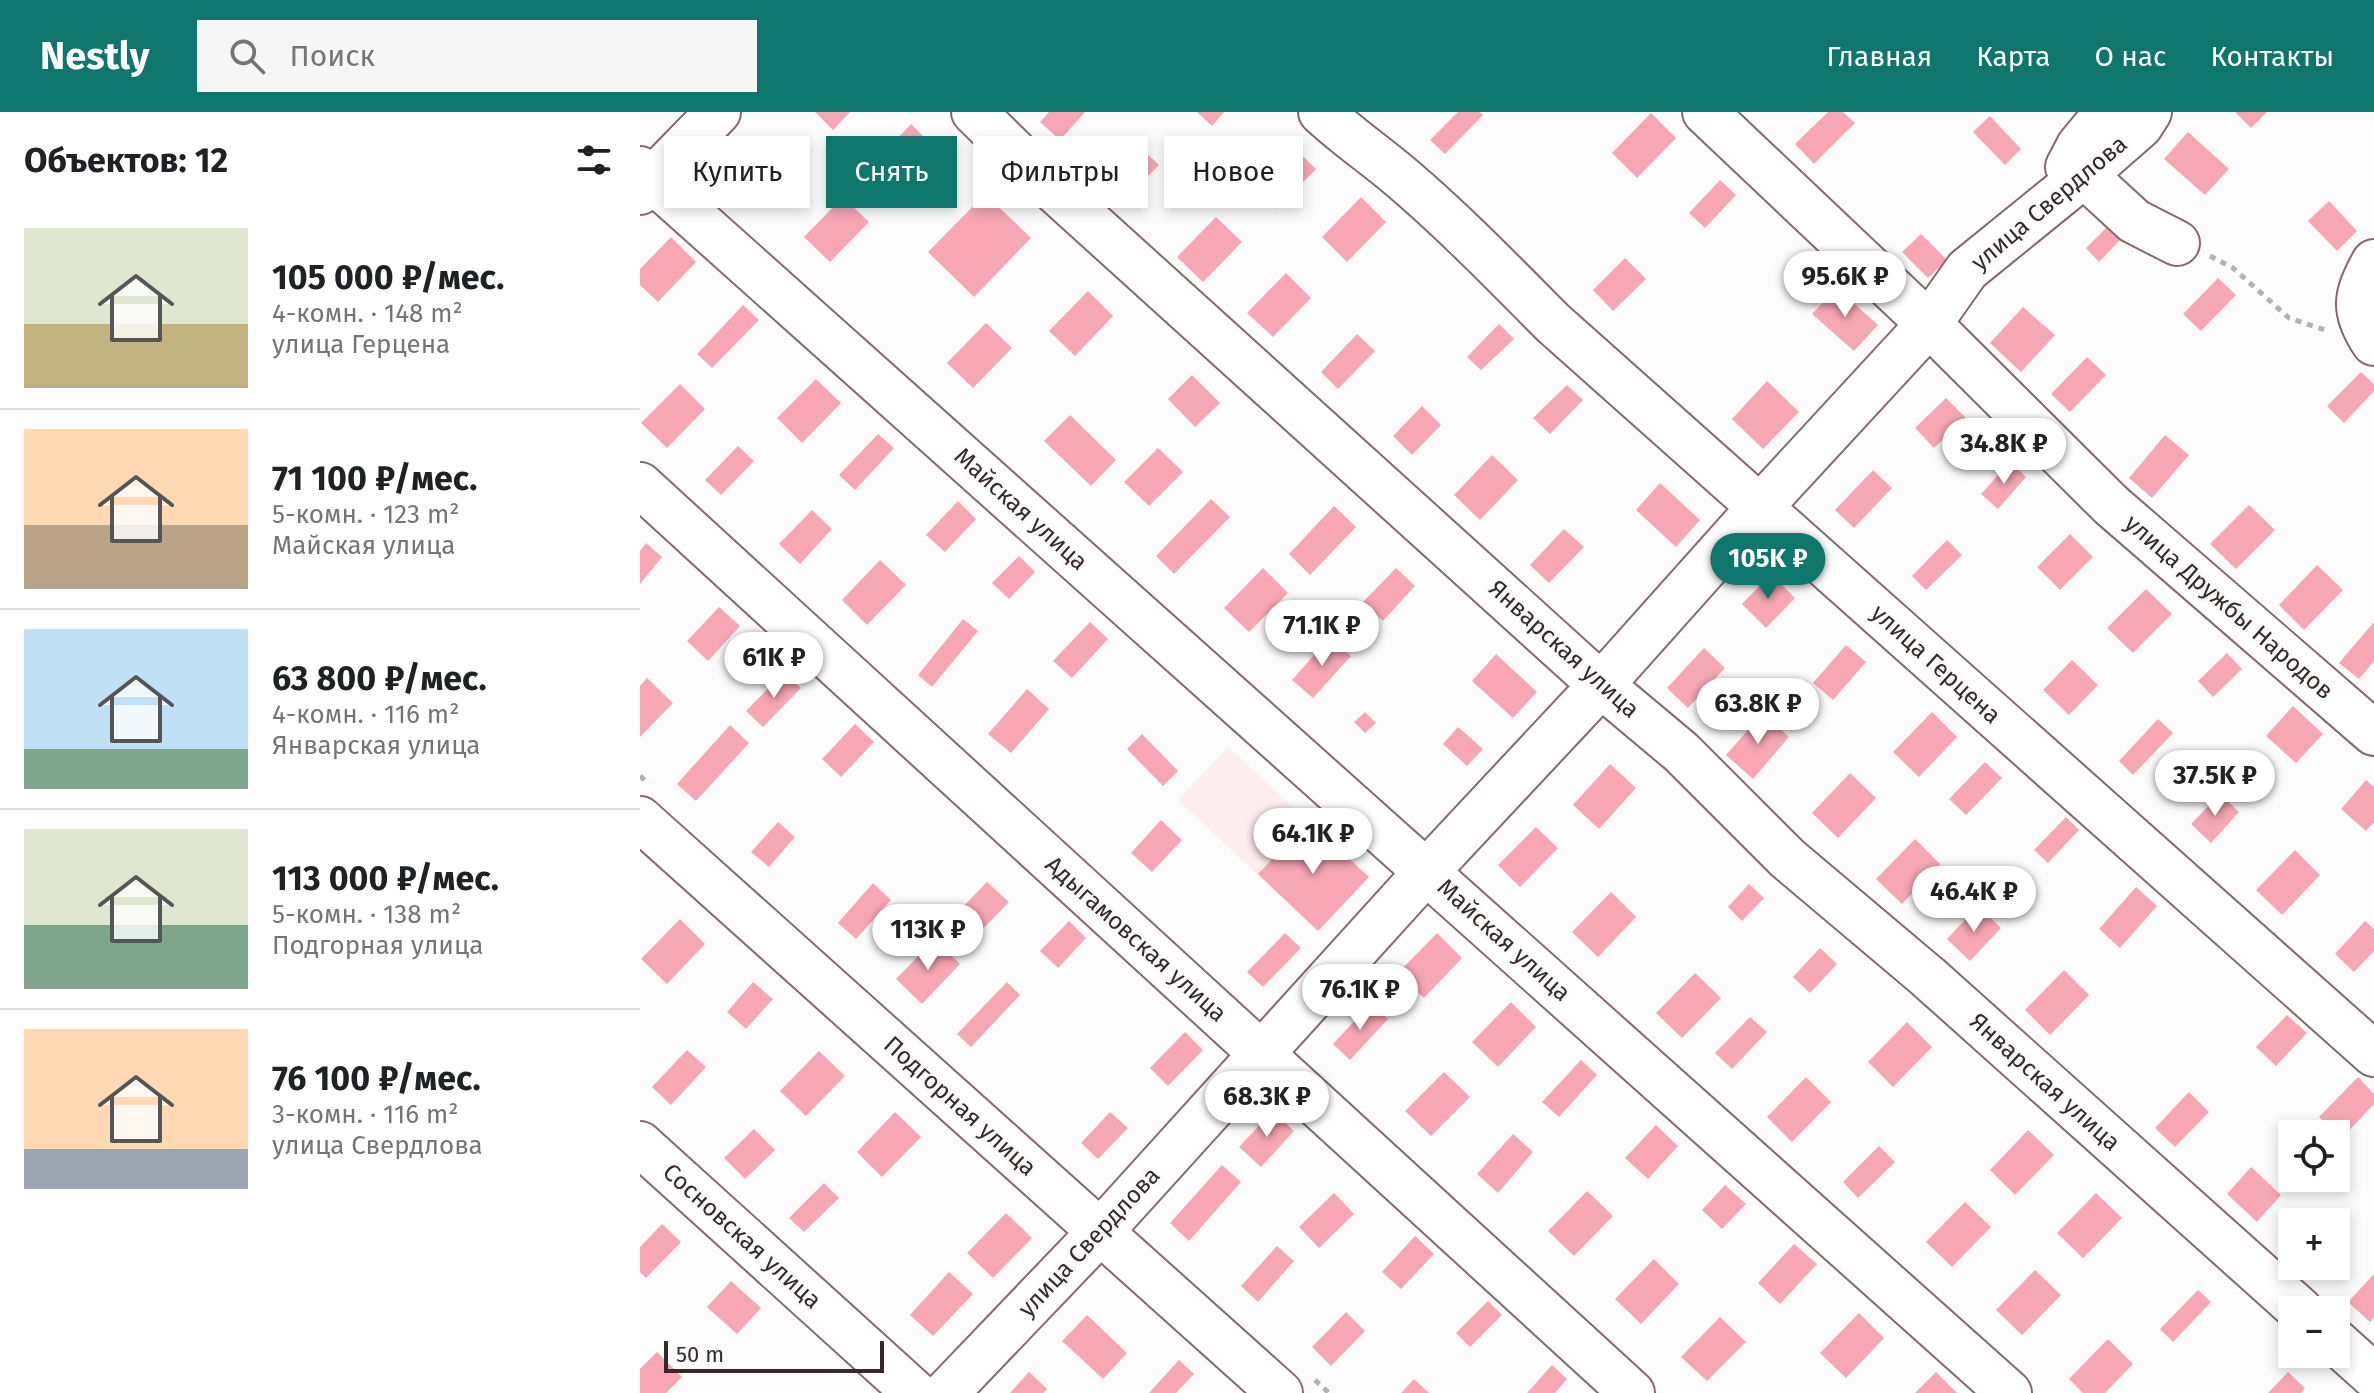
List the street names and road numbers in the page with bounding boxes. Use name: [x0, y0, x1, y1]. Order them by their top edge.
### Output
street label: улица Свердлова: [1965, 130, 2133, 276]
street label: Майская улица: [949, 442, 1093, 576]
street label: улица Дружбы Народов: [2119, 509, 2339, 705]
street label: Январская улица: [1483, 574, 1645, 724]
street label: улица Герцена: [1865, 599, 2007, 729]
street label: Адыгамовская улица: [1040, 850, 1232, 1028]
street label: Майская улица: [1432, 873, 1576, 1007]
street label: Январская улица: [1964, 1007, 2126, 1157]
street label: Подгорная улица: [878, 1030, 1042, 1182]
street label: Сосновская улица: [657, 1158, 827, 1314]
street label: улица Свердлова: [1012, 1161, 1166, 1323]

